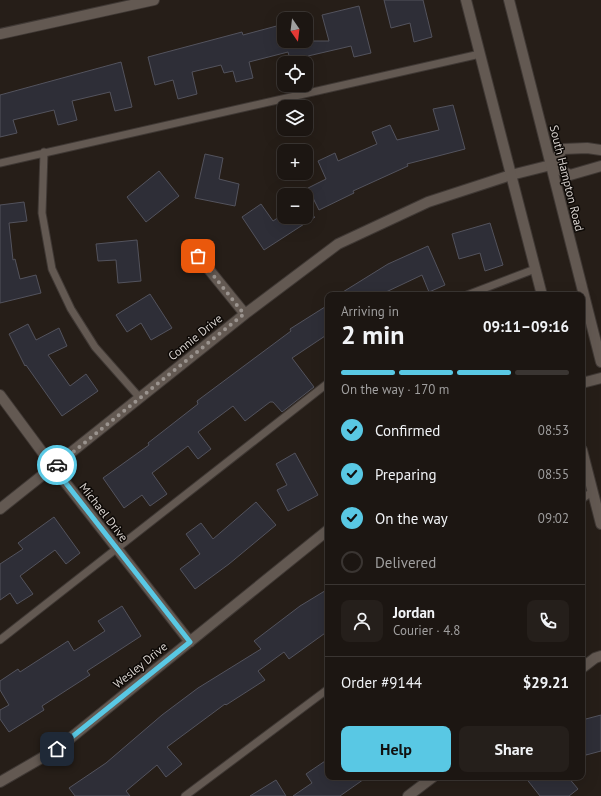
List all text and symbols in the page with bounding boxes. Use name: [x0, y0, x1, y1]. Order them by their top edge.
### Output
north arrow: [277, 12, 313, 48]
map controls: [277, 12, 313, 224]
button: locate: [277, 56, 313, 92]
button: layers: [277, 100, 313, 136]
street label: South Hampton Road: [547, 123, 587, 233]
button: +: [277, 144, 313, 180]
button: −: [277, 188, 313, 224]
pin: [181, 239, 215, 273]
icon: bag: [187, 245, 209, 267]
text: Arriving in: [341, 303, 399, 320]
street label: Connie Drive: [165, 311, 225, 363]
text: 09:11–09:16: [483, 317, 569, 336]
text: 2 min: [341, 318, 404, 351]
text: On the way · 170 m: [341, 381, 449, 398]
icon: check: [341, 419, 363, 441]
text: Confirmed: [375, 421, 440, 440]
text: 08:53: [538, 422, 569, 439]
courier: [37, 445, 77, 485]
icon: car: [46, 454, 68, 476]
icon: check: [341, 463, 363, 485]
text: Preparing: [375, 465, 437, 484]
text: 08:55: [538, 466, 569, 483]
street label: Michael Drive: [76, 480, 132, 544]
icon: check: [341, 507, 363, 529]
text: On the way: [375, 509, 448, 528]
text: 09:02: [538, 510, 569, 527]
text: Delivered: [375, 553, 436, 572]
button: person: [341, 600, 383, 642]
button: phone: [527, 600, 569, 642]
text: Jordan: [393, 603, 435, 622]
text: Courier · 4.8: [393, 622, 460, 639]
street label: Wesley Drive: [110, 639, 170, 691]
text: Order #9144: [341, 673, 422, 692]
text: $29.21: [523, 673, 569, 692]
button: Help: [341, 726, 451, 772]
button: Share: [459, 726, 569, 772]
pin: [40, 732, 74, 766]
icon: home: [46, 738, 68, 760]

